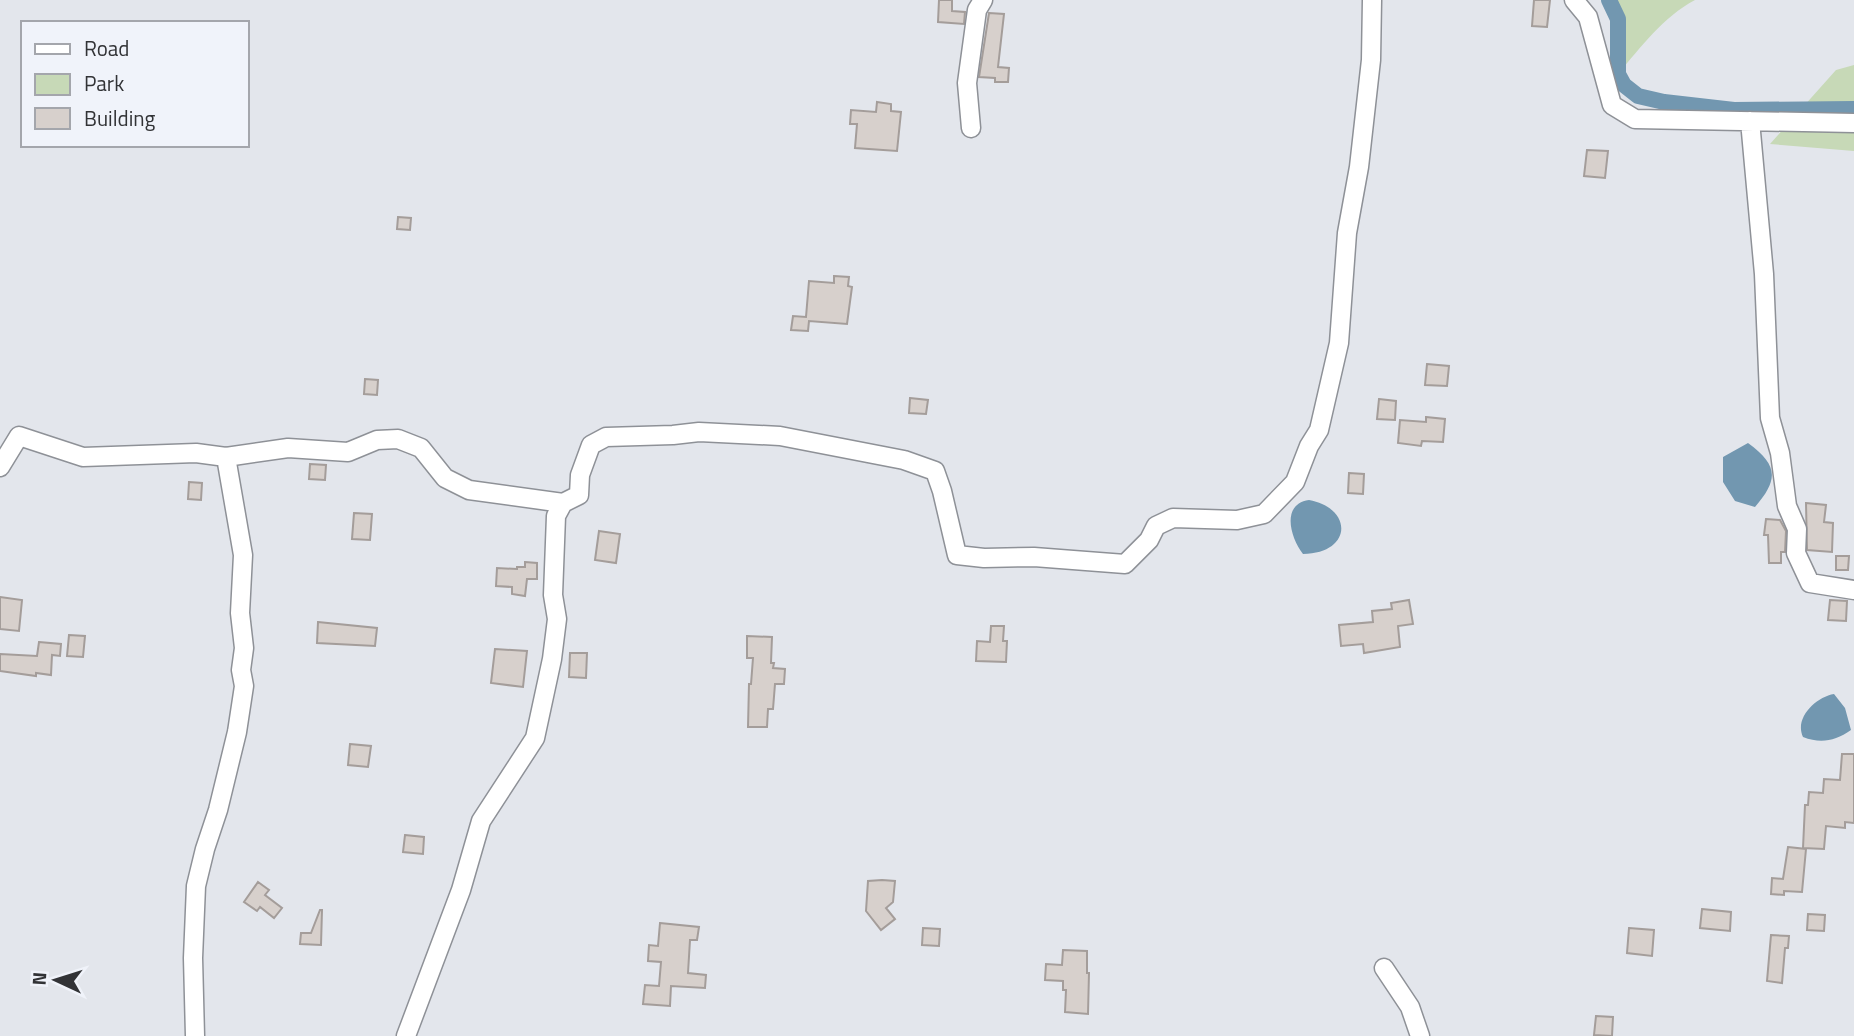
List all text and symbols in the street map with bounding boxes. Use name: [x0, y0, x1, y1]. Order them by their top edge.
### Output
legend: [21, 21, 248, 147]
text: Road: [84, 32, 129, 64]
text: Park: [84, 67, 124, 99]
text: Building: [84, 102, 156, 134]
north arrow: [21, 945, 91, 1015]
text: N: [24, 971, 53, 986]

